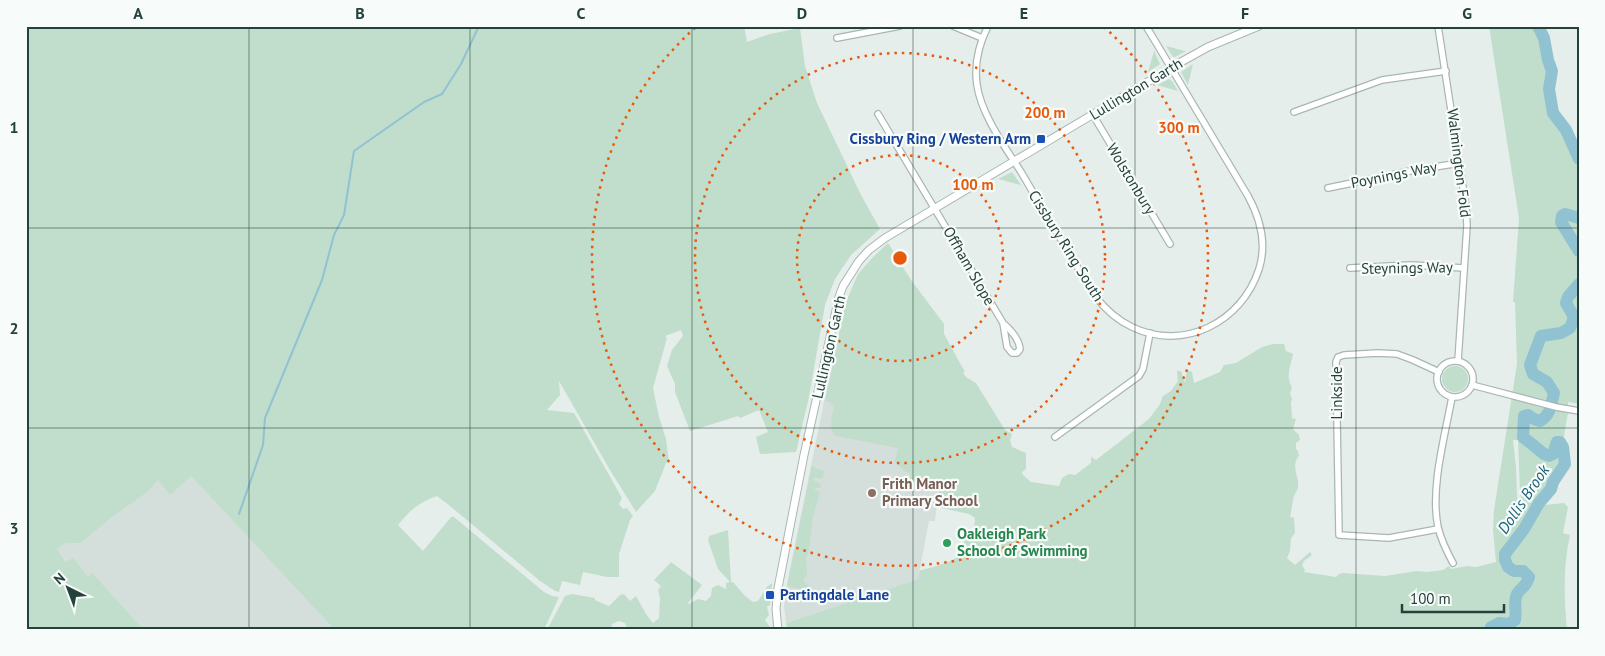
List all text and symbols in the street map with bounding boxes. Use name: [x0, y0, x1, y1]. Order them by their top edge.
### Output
text: A: [133, 3, 143, 23]
text: B: [355, 3, 365, 23]
text: C: [577, 3, 586, 23]
text: D: [797, 3, 807, 23]
text: E: [1020, 3, 1028, 23]
text: F: [1241, 3, 1249, 23]
text: G: [1462, 3, 1472, 23]
street label: Lullington Garth: [1086, 53, 1186, 124]
text: 200 m: [1024, 103, 1066, 122]
street label: Walmington Fold: [1443, 107, 1476, 218]
text: 1: [9, 117, 19, 137]
text: 300 m: [1158, 118, 1200, 137]
place label: Cissbury Ring / Western Arm: [850, 129, 1031, 148]
marker: Cissbury Ring / Western Arm: [1035, 133, 1047, 145]
street label: Wolstonbury: [1103, 140, 1160, 218]
street label: Poynings Way: [1349, 157, 1439, 192]
text: 100 m: [952, 175, 994, 194]
street label: Cissbury Ring South: [1025, 187, 1108, 305]
street label: Offham Slope: [939, 223, 1000, 309]
centre of rings: [891, 249, 909, 267]
street label: Steynings Way: [1361, 257, 1453, 278]
street label: Lullington Garth: [807, 293, 850, 400]
text: 2: [9, 318, 19, 338]
street label: Linkside: [1327, 366, 1346, 420]
water label: Dollis Brook: [1493, 460, 1554, 537]
place label: Frith Manor Primary School: [882, 474, 978, 510]
marker: Frith Manor Primary School: [866, 487, 878, 499]
text: 3: [9, 518, 19, 538]
place label: Oakleigh Park School of Swimming: [957, 524, 1088, 560]
marker: Oakleigh Park School of Swimming: [941, 537, 953, 549]
north arrow: [42, 564, 92, 614]
text: N: [50, 569, 69, 588]
scale bar: [1402, 581, 1505, 613]
place label: Partingdale Lane: [780, 585, 889, 604]
marker: Partingdale Lane: [764, 589, 776, 601]
text: 100 m: [1410, 589, 1451, 608]

